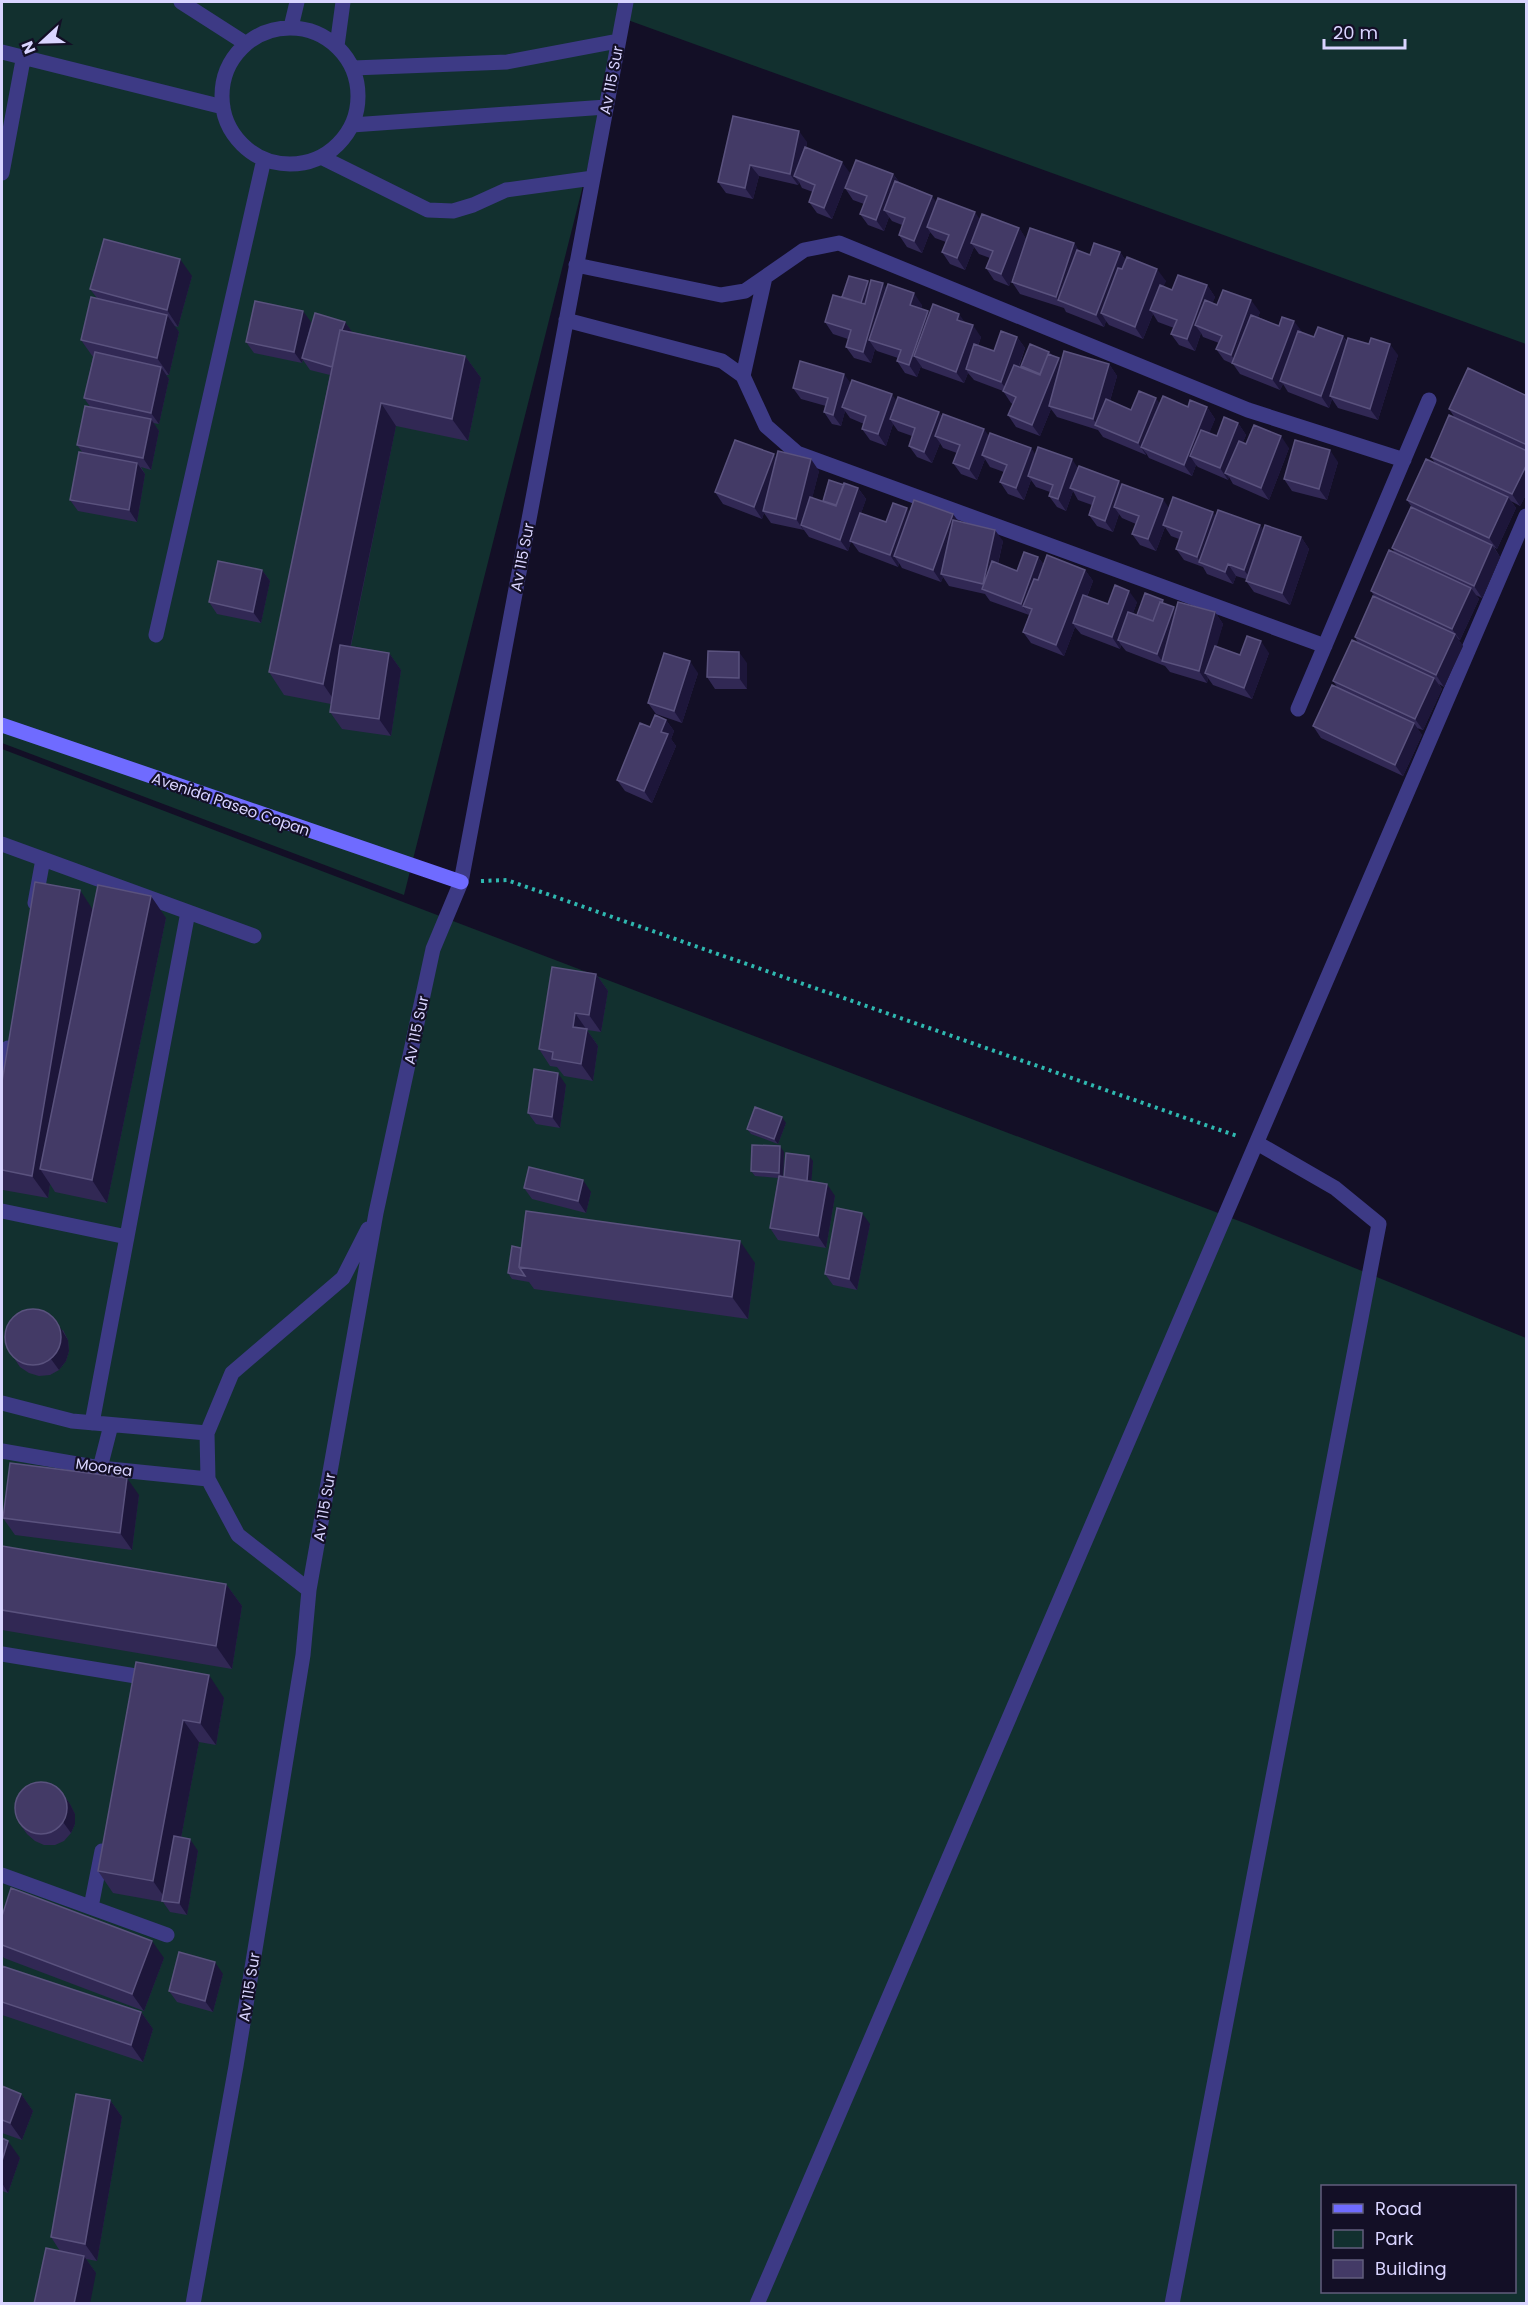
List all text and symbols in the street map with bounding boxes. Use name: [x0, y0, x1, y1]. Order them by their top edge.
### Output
north arrow: [12, 12, 72, 72]
scale bar: [1324, 12, 1405, 50]
text: 20 m: [1333, 20, 1378, 45]
text: N: [16, 38, 41, 57]
street label: Av 115 Sur: [594, 43, 628, 116]
street label: Av 115 Sur: [505, 520, 539, 593]
street label: Avenida Paseo Copan: [149, 767, 313, 841]
street label: Av 115 Sur: [398, 993, 434, 1066]
street label: Moorea: [74, 1453, 134, 1481]
street label: Av 115 Sur: [308, 1471, 340, 1543]
street label: Av 115 Sur: [233, 1951, 265, 2023]
legend: [1321, 2185, 1516, 2293]
text: Road: [1375, 2196, 1422, 2221]
text: Park: [1375, 2226, 1414, 2251]
text: Building: [1375, 2256, 1447, 2281]

